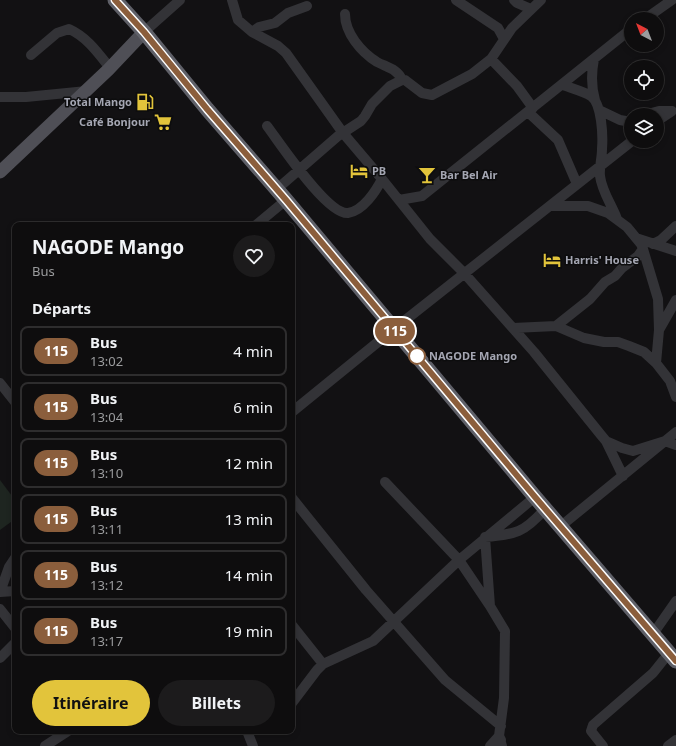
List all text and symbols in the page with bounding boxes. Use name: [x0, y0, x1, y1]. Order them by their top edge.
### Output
north arrow: [624, 12, 664, 52]
map controls: [624, 12, 664, 148]
button: locate: [624, 60, 664, 100]
fuel station icon: Total Mango: [135, 92, 155, 112]
place label: Total Mango: [64, 94, 132, 109]
button: layers: [624, 108, 664, 148]
supermarket icon: Café Bonjour: [153, 112, 173, 132]
place label: Café Bonjour: [79, 114, 150, 129]
hotel icon: PB: [349, 161, 369, 181]
place label: PB: [372, 163, 386, 178]
bar icon: Bar Bel Air: [417, 165, 437, 185]
place label: Bar Bel Air: [440, 167, 498, 182]
text: NAGODE Mango: [32, 234, 184, 260]
button: heart: [233, 235, 275, 277]
hotel icon: Harris' House: [542, 250, 562, 270]
place label: Harris' House: [565, 252, 639, 267]
text: Bus: [32, 262, 55, 280]
text: Départs: [32, 298, 91, 318]
line badge: 115: [372, 318, 418, 344]
text: 115: [383, 321, 407, 340]
text: Bus: [90, 332, 117, 352]
text: 115: [44, 341, 68, 360]
text: 4 min: [233, 341, 273, 361]
marker: NAGODE Mango: [408, 347, 426, 365]
place label: NAGODE Mango: [429, 348, 517, 363]
text: 13:02: [90, 352, 123, 370]
text: Bus: [90, 388, 117, 408]
text: 115: [44, 397, 68, 416]
text: 6 min: [233, 397, 273, 417]
text: 13:04: [90, 408, 123, 426]
text: Bus: [90, 444, 117, 464]
text: 115: [44, 453, 68, 472]
text: 12 min: [225, 453, 273, 473]
text: 13:10: [90, 464, 123, 482]
text: Bus: [90, 500, 117, 520]
text: 115: [44, 509, 68, 528]
text: 13 min: [225, 509, 273, 529]
text: 13:11: [90, 520, 123, 538]
text: Bus: [90, 556, 117, 576]
text: 115: [44, 565, 68, 584]
text: 14 min: [225, 565, 273, 585]
text: 13:12: [90, 576, 123, 594]
text: Bus: [90, 612, 117, 632]
text: 115: [44, 621, 68, 640]
text: 19 min: [225, 621, 273, 641]
text: 13:17: [90, 632, 123, 650]
button: Itinéraire: [32, 680, 150, 726]
button: Billets: [158, 680, 275, 726]

